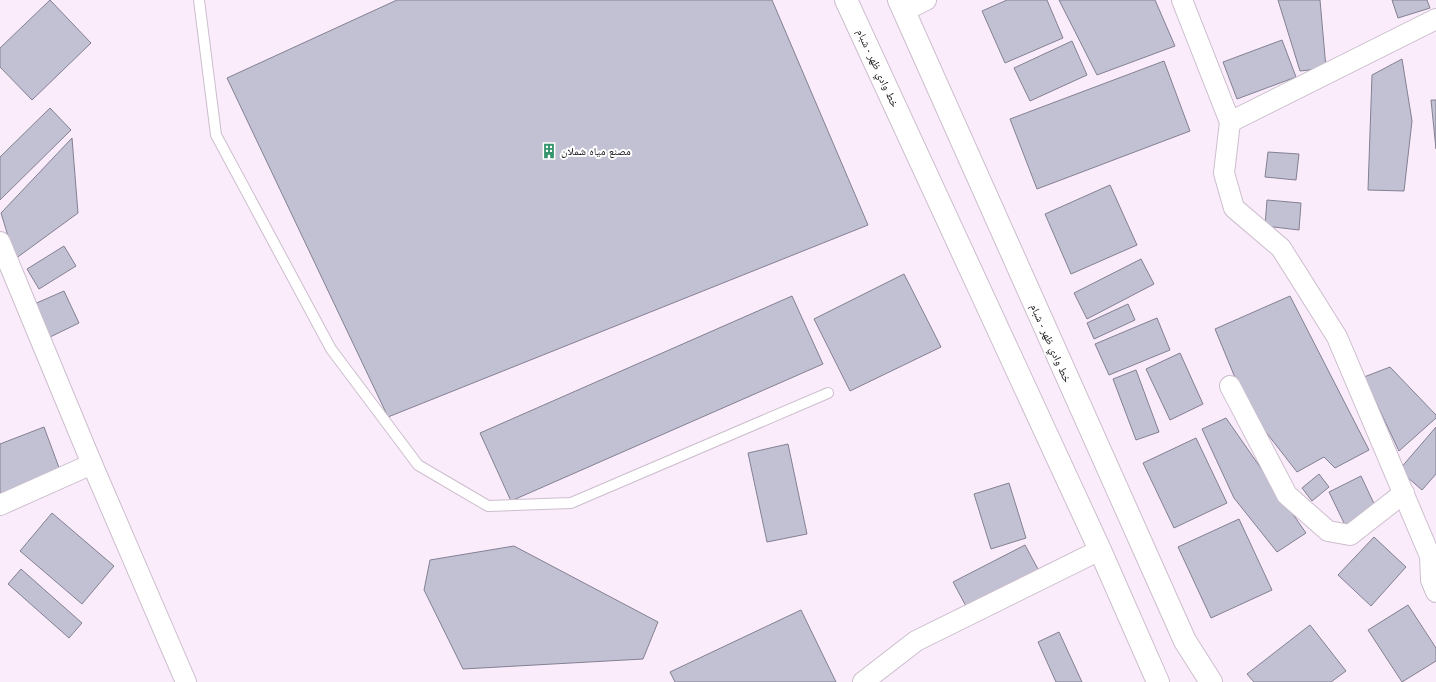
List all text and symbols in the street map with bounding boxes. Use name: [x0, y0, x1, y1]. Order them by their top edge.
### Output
street label: خط وادي ظهر - شبام: [852, 26, 903, 110]
building icon: مصنع مياه شملان: [540, 142, 558, 160]
place label: مصنع مياه شملان: [561, 143, 631, 159]
street label: خط وادي ظهر - شبام: [1026, 301, 1076, 385]

